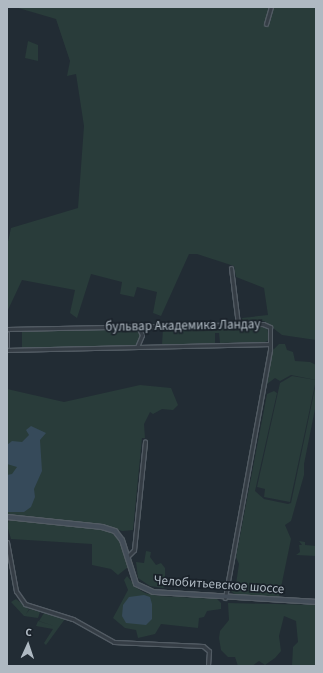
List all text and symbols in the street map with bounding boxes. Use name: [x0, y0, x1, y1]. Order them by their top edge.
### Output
street label: бульвар Академика Ландау: [105, 317, 261, 335]
street label: Челобитьевское шоссе: [153, 573, 285, 597]
north arrow: [8, 625, 48, 665]
text: С: [25, 625, 32, 640]

